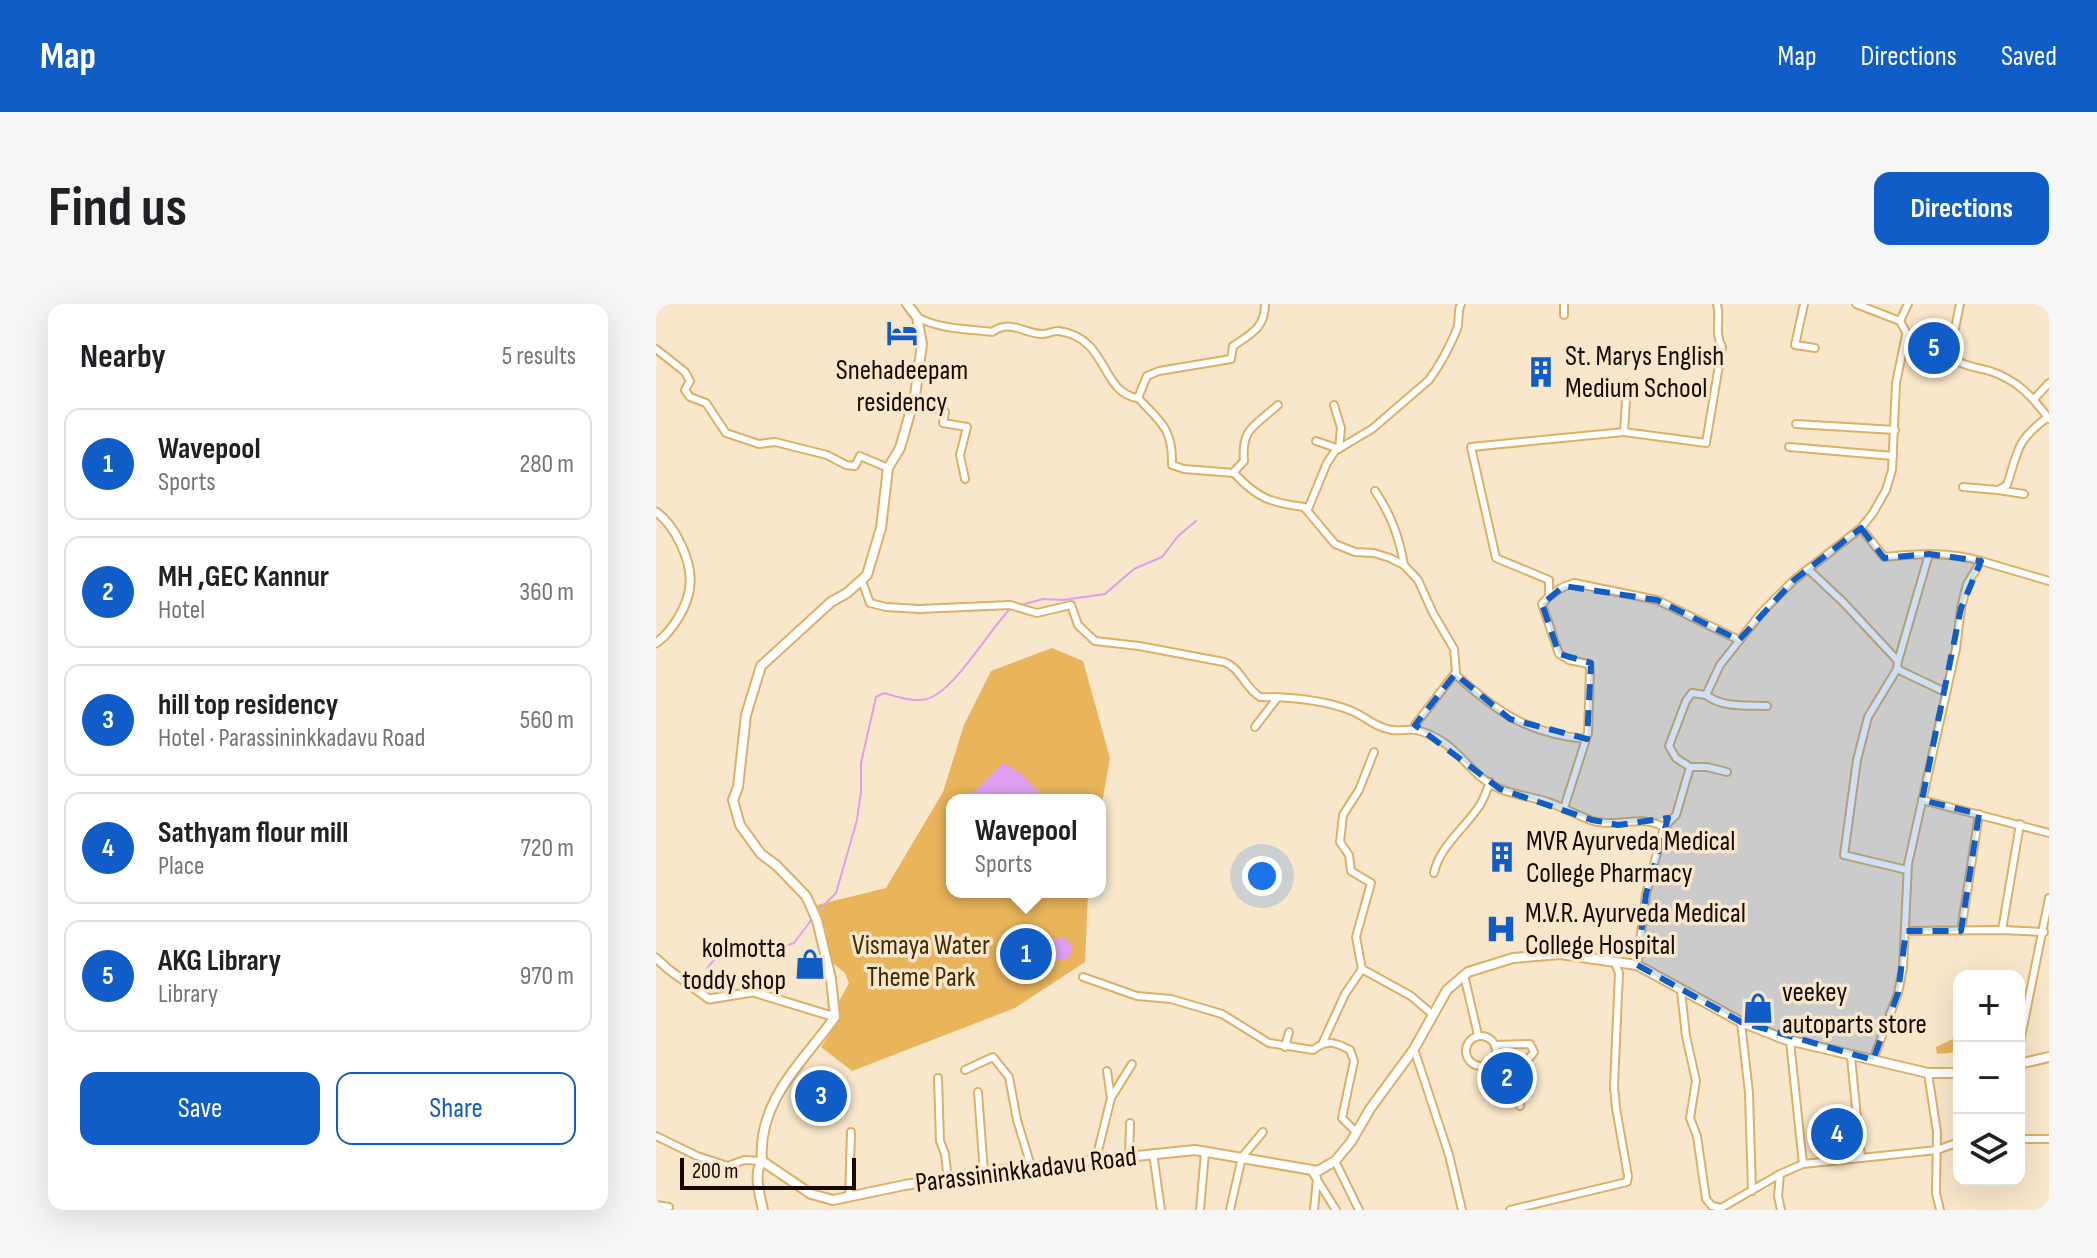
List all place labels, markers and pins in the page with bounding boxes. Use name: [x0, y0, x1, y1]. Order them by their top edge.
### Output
hotel icon: Snehadeepam residency: [885, 316, 919, 350]
pin: 5: [1908, 318, 1960, 378]
place label: St. Marys English Medium School: [1565, 340, 1724, 405]
place label: Snehadeepam residency: [836, 354, 968, 419]
building icon: St. Marys English Medium School: [1524, 355, 1558, 389]
place label: MVR Ayurveda Medical College Pharmacy: [1526, 825, 1735, 890]
building icon: MVR Ayurveda Medical College Pharmacy: [1485, 840, 1519, 874]
place label: M.V.R. Ayurveda Medical College Hospital: [1525, 897, 1746, 962]
hospital icon: M.V.R. Ayurveda Medical College Hospital: [1484, 912, 1518, 946]
pin: 1: [1000, 924, 1052, 984]
place label: kolmotta toddy shop: [682, 932, 786, 997]
shop icon: kolmotta toddy shop: [793, 947, 827, 981]
place label: veekey autoparts store: [1782, 976, 1927, 1041]
shop icon: veekey autoparts store: [1741, 991, 1775, 1025]
pin: 2: [1481, 1048, 1533, 1108]
pin: 3: [795, 1066, 847, 1126]
pin: 4: [1811, 1104, 1863, 1164]

